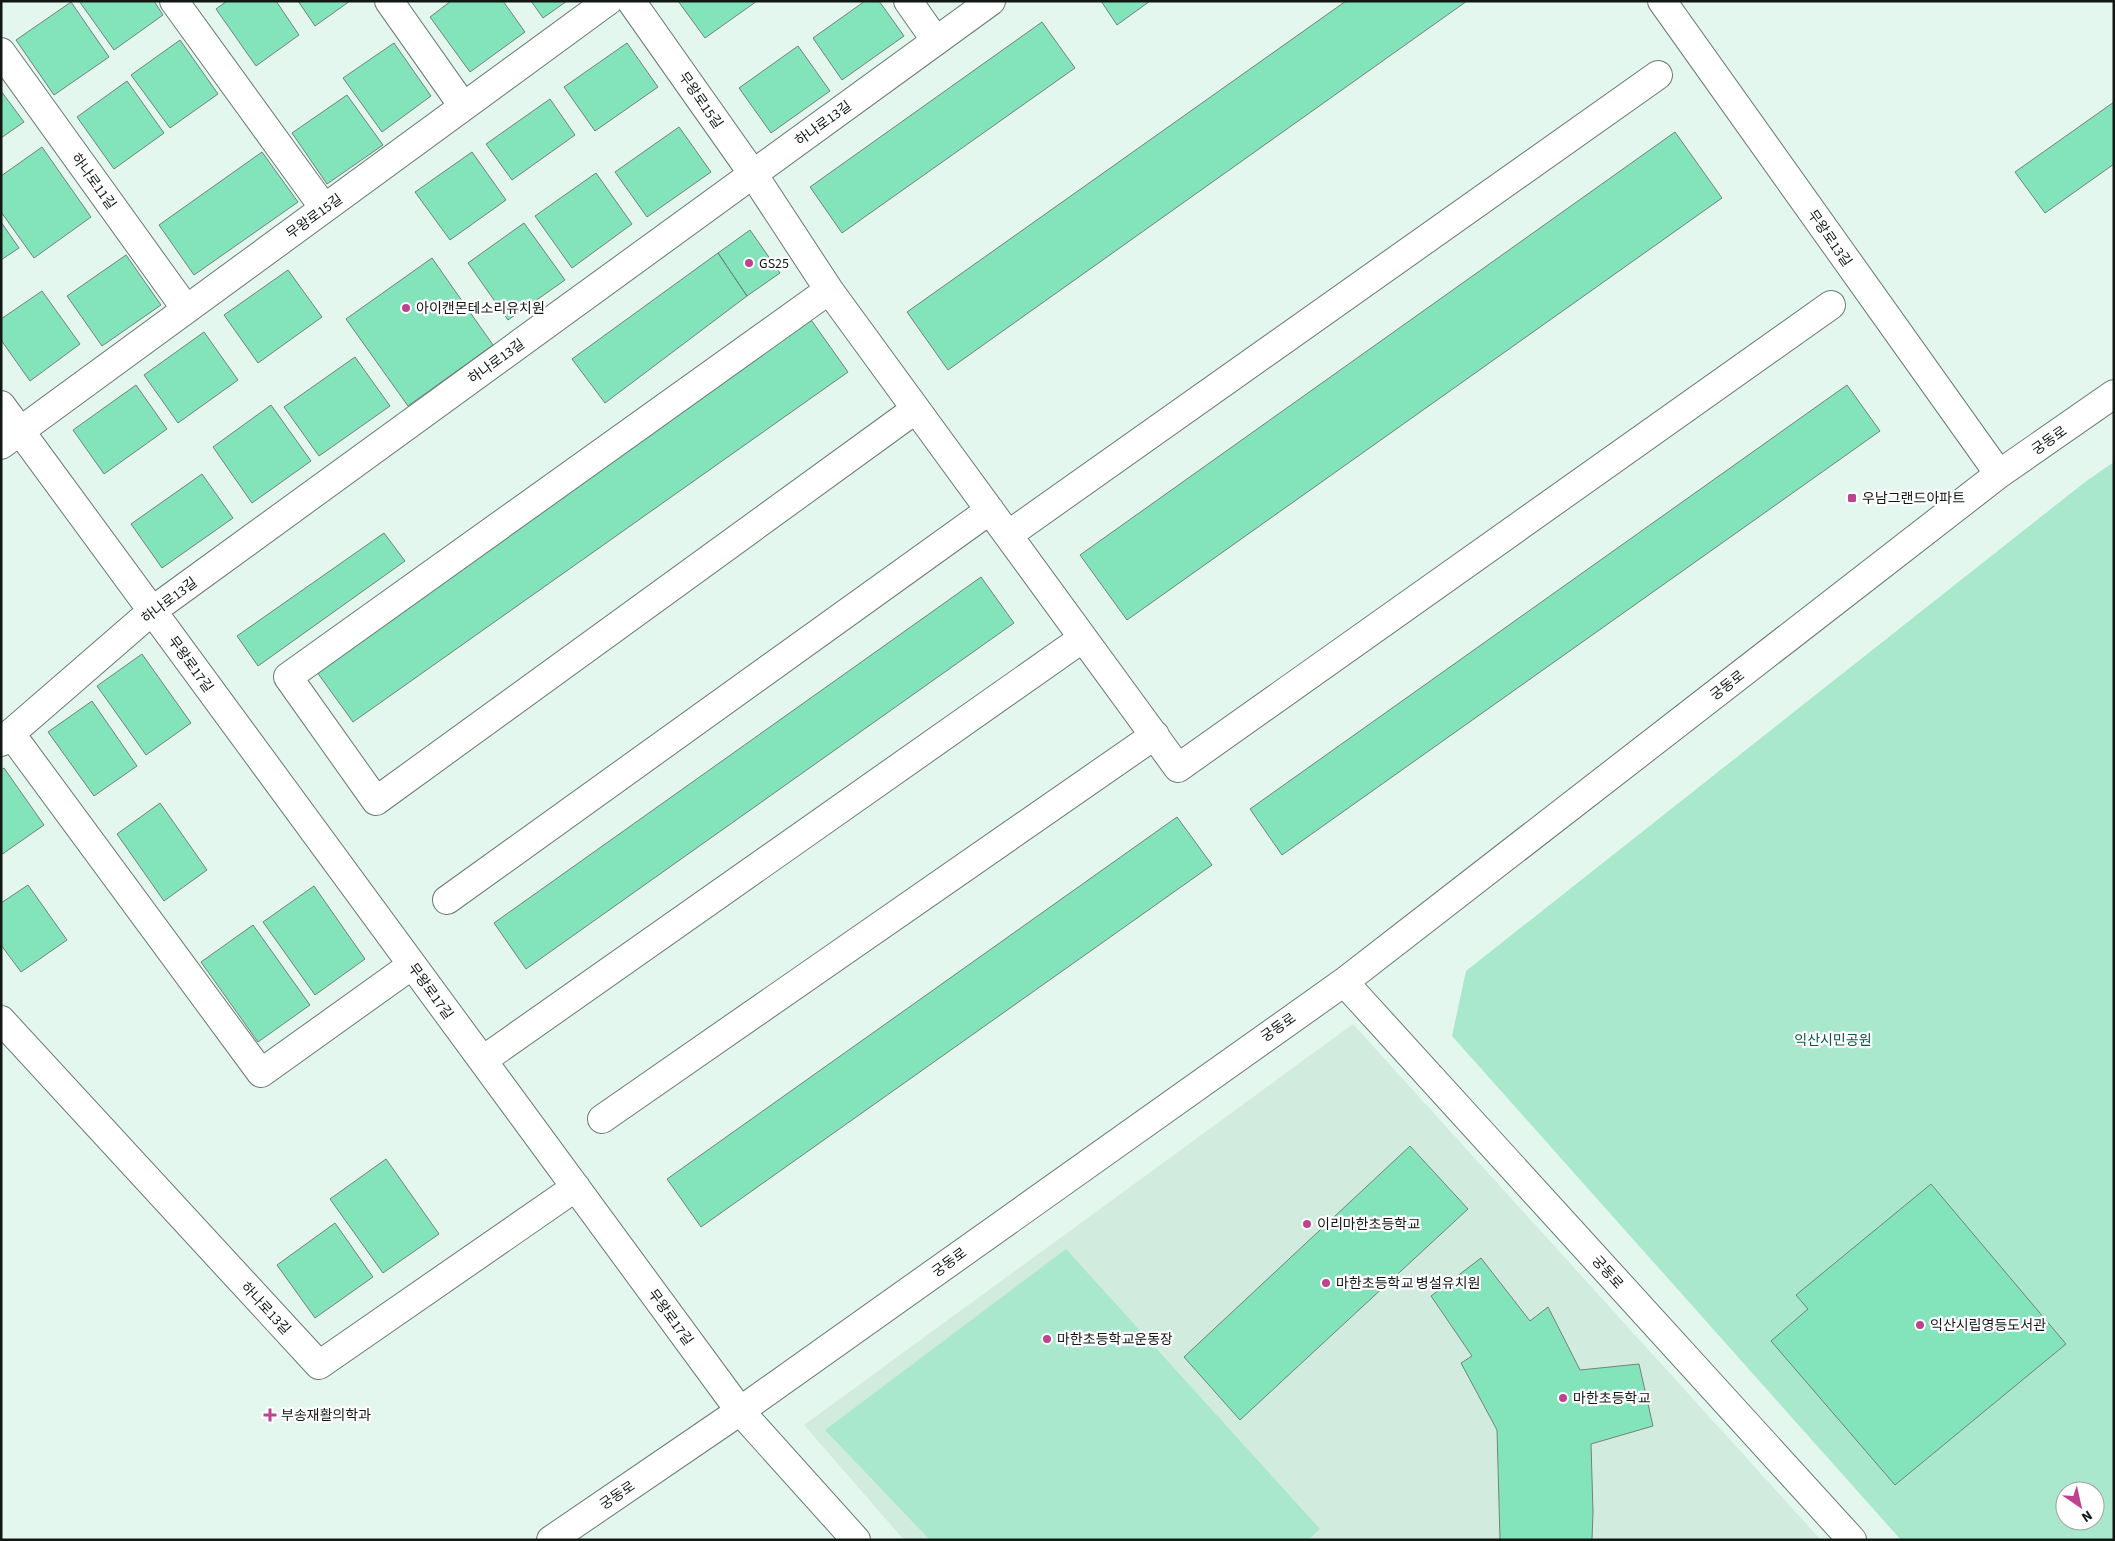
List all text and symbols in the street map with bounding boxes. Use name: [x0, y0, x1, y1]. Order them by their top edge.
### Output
street label: 무왕로15길: [673, 68, 727, 133]
street label: 하나로13길: [791, 96, 856, 151]
street label: 하나로11길: [66, 149, 121, 214]
street label: 무왕로15길: [282, 189, 347, 244]
street label: 무왕로13길: [1802, 206, 1856, 271]
place label: GS25: [759, 254, 789, 274]
marker: GS25: [743, 257, 755, 269]
place label: 아이캔몬테소리유치원: [416, 299, 545, 319]
marker: 아이캔몬테소리유치원: [400, 302, 412, 314]
street label: 하나로13길: [464, 334, 529, 389]
street label: 궁동로: [2028, 421, 2071, 460]
place label: 우남그랜드아파트: [1862, 489, 1965, 509]
marker: 우남그랜드아파트: [1846, 492, 1858, 504]
street label: 하나로13길: [137, 573, 202, 628]
street label: 무왕로17길: [163, 632, 218, 697]
street label: 궁동로: [1706, 666, 1749, 706]
street label: 무왕로17길: [403, 959, 458, 1024]
street label: 궁동로: [1257, 1008, 1300, 1047]
park label: 익산시민공원: [1794, 1031, 1872, 1051]
place label: 이리마한초등학교: [1317, 1215, 1420, 1235]
marker: 이리마한초등학교: [1301, 1218, 1313, 1230]
street label: 궁동로: [928, 1243, 971, 1282]
street label: 궁동로: [1587, 1252, 1628, 1294]
place label: 마한초등학교 병설유치원: [1336, 1274, 1480, 1294]
marker: 마한초등학교 병설유치원: [1320, 1277, 1332, 1289]
street label: 하나로13길: [236, 1278, 295, 1339]
street label: 무왕로17길: [643, 1285, 698, 1350]
place label: 익산시립영등도서관: [1930, 1316, 2046, 1336]
marker: 익산시립영등도서관: [1914, 1319, 1926, 1331]
place label: 마한초등학교운동장: [1057, 1330, 1173, 1350]
marker: 마한초등학교운동장: [1041, 1333, 1053, 1345]
place label: 마한초등학교: [1573, 1389, 1650, 1409]
marker: 마한초등학교: [1557, 1392, 1569, 1404]
place label: 부송재활의학과: [281, 1406, 371, 1426]
marker: 부송재활의학과: [263, 1408, 277, 1422]
street label: 궁동로: [596, 1477, 639, 1515]
north arrow: [2055, 1481, 2105, 1531]
text: N: [2077, 1505, 2096, 1527]

